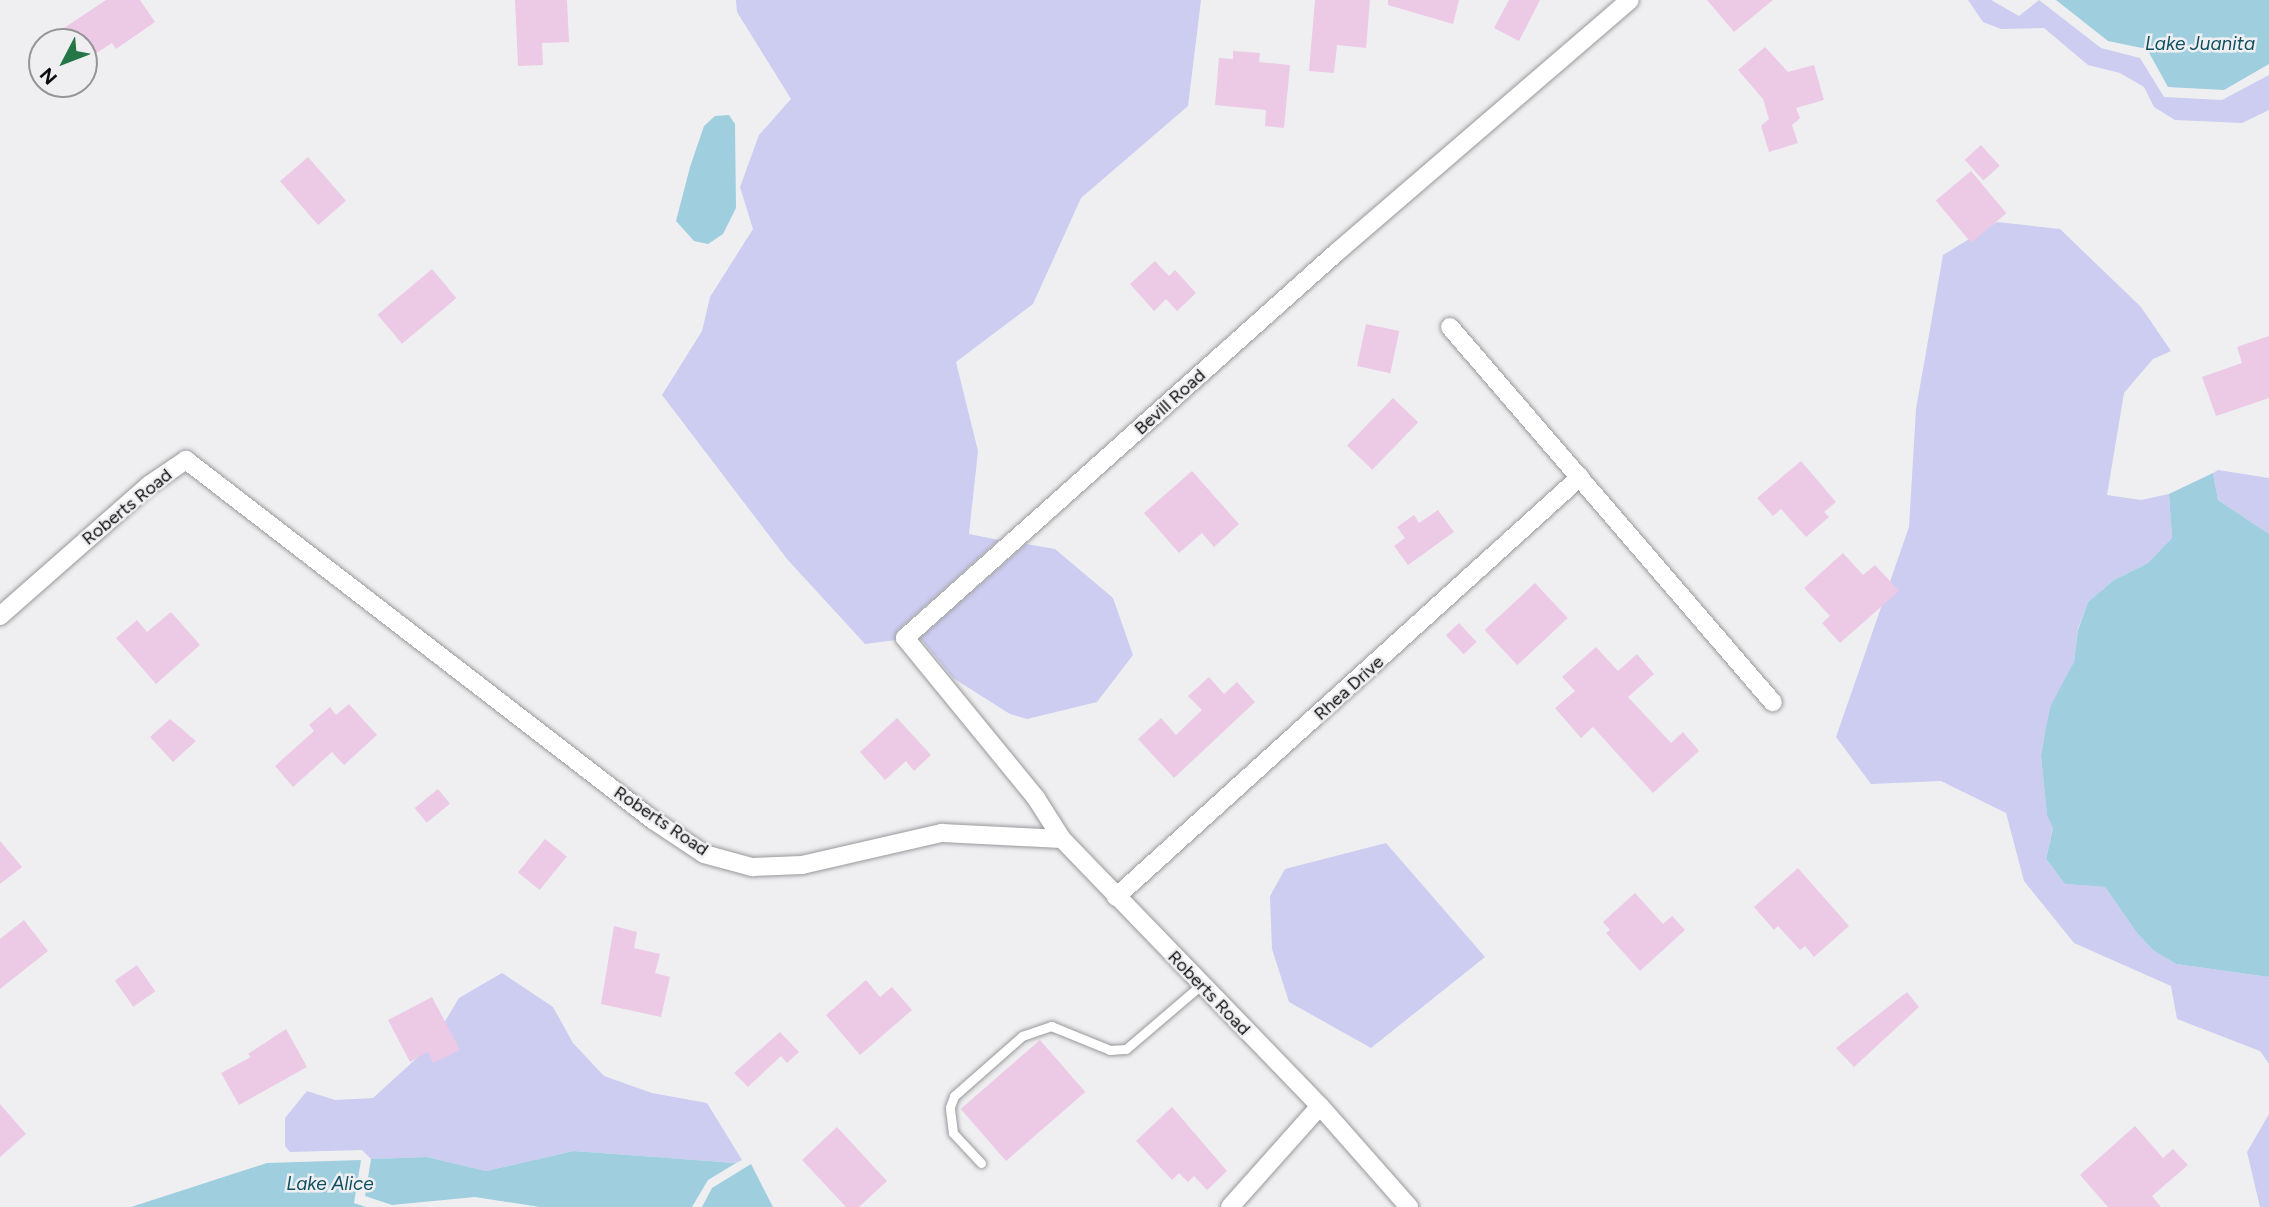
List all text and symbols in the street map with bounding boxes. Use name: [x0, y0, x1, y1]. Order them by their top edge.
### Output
north arrow: [28, 28, 98, 98]
water label: Lake Juanita: [2145, 33, 2255, 55]
text: N: [35, 63, 62, 89]
street label: Bevill Road: [1130, 365, 1210, 439]
street label: Roberts Road: [78, 464, 176, 550]
street label: Rhea Drive: [1310, 651, 1388, 725]
street label: Roberts Road: [610, 782, 712, 860]
street label: Roberts Road: [1163, 946, 1255, 1040]
water label: Lake Alice: [286, 1173, 374, 1195]

